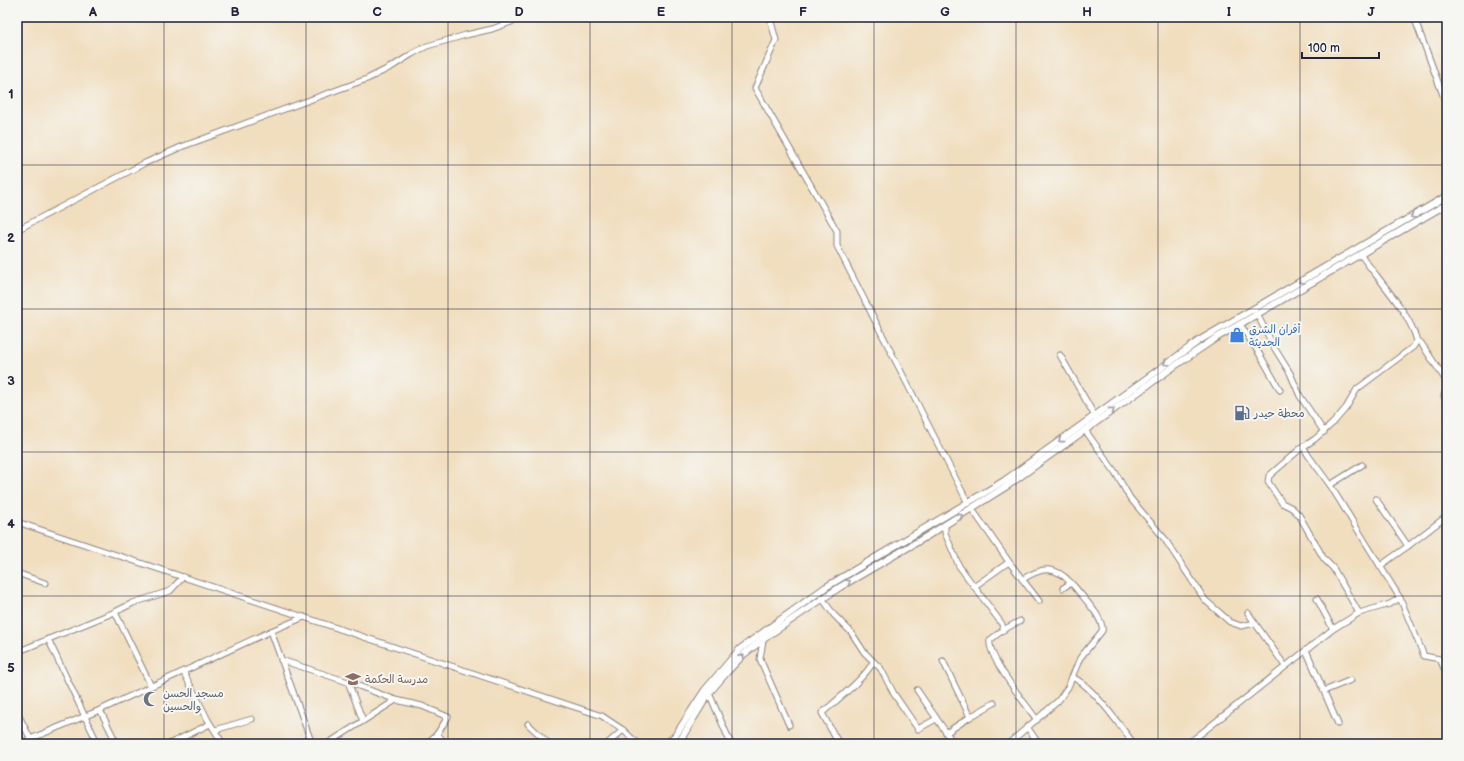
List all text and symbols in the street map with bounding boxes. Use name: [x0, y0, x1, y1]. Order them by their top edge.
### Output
text: A: [88, 4, 97, 20]
text: B: [230, 4, 240, 20]
text: C: [372, 4, 382, 20]
text: D: [514, 4, 524, 20]
text: E: [657, 4, 666, 20]
text: F: [799, 4, 807, 20]
text: G: [940, 4, 950, 20]
text: H: [1082, 4, 1092, 20]
text: I: [1227, 4, 1231, 20]
text: J: [1367, 4, 1375, 20]
scale bar: [1302, 34, 1379, 60]
text: 100 m: [1308, 41, 1340, 56]
text: 1: [8, 86, 14, 102]
one-way arrow: [1410, 211, 1417, 218]
text: 2: [7, 230, 15, 246]
one-way arrow: [1298, 276, 1305, 284]
place label: أفران الشرق الحديثة: [1249, 323, 1301, 349]
shop icon: أفران الشرق الحديثة: [1228, 326, 1246, 344]
one-way arrow: [1163, 358, 1170, 366]
text: 3: [7, 373, 15, 389]
fuel station icon: محطة حيدر: [1233, 404, 1251, 422]
place label: محطة حيدر: [1253, 407, 1305, 420]
one-way arrow: [1108, 408, 1115, 415]
one-way arrow: [1058, 435, 1065, 443]
one-way arrow: [956, 514, 963, 521]
text: 4: [7, 516, 15, 532]
one-way arrow: [844, 579, 851, 586]
one-way arrow: [737, 654, 745, 662]
text: 5: [7, 660, 15, 676]
school or university icon: مدرسة الحكمة: [344, 670, 362, 688]
place label: مدرسة الحكمة: [365, 673, 428, 686]
place label: مسجد الحسن والحسين: [163, 687, 224, 714]
mosque icon: مسجد الحسن والحسين: [142, 690, 160, 708]

